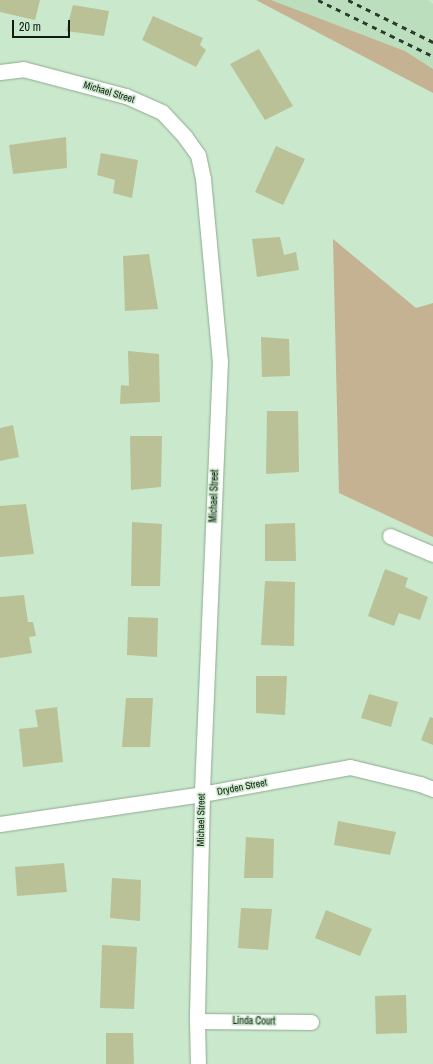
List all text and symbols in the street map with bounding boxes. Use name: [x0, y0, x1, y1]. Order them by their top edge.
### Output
scale bar: [14, 12, 72, 38]
text: 20 m: [19, 19, 41, 35]
street label: Michael Street: [82, 79, 136, 105]
street label: Michael Street: [207, 469, 221, 523]
street label: Dryden Street: [216, 776, 268, 798]
street label: Michael Street: [195, 793, 207, 847]
street label: Linda Court: [232, 1015, 276, 1027]

